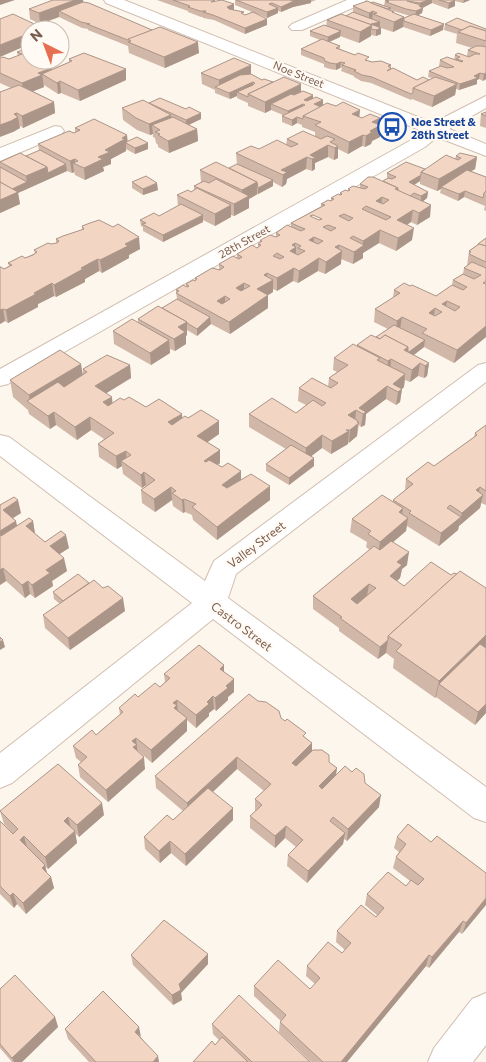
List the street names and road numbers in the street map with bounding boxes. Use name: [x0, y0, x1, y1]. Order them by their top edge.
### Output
street label: Noe Street: [272, 58, 327, 90]
street label: 28th Street: [216, 221, 272, 260]
street label: Valley Street: [224, 518, 288, 570]
street label: Castro Street: [209, 598, 275, 654]

